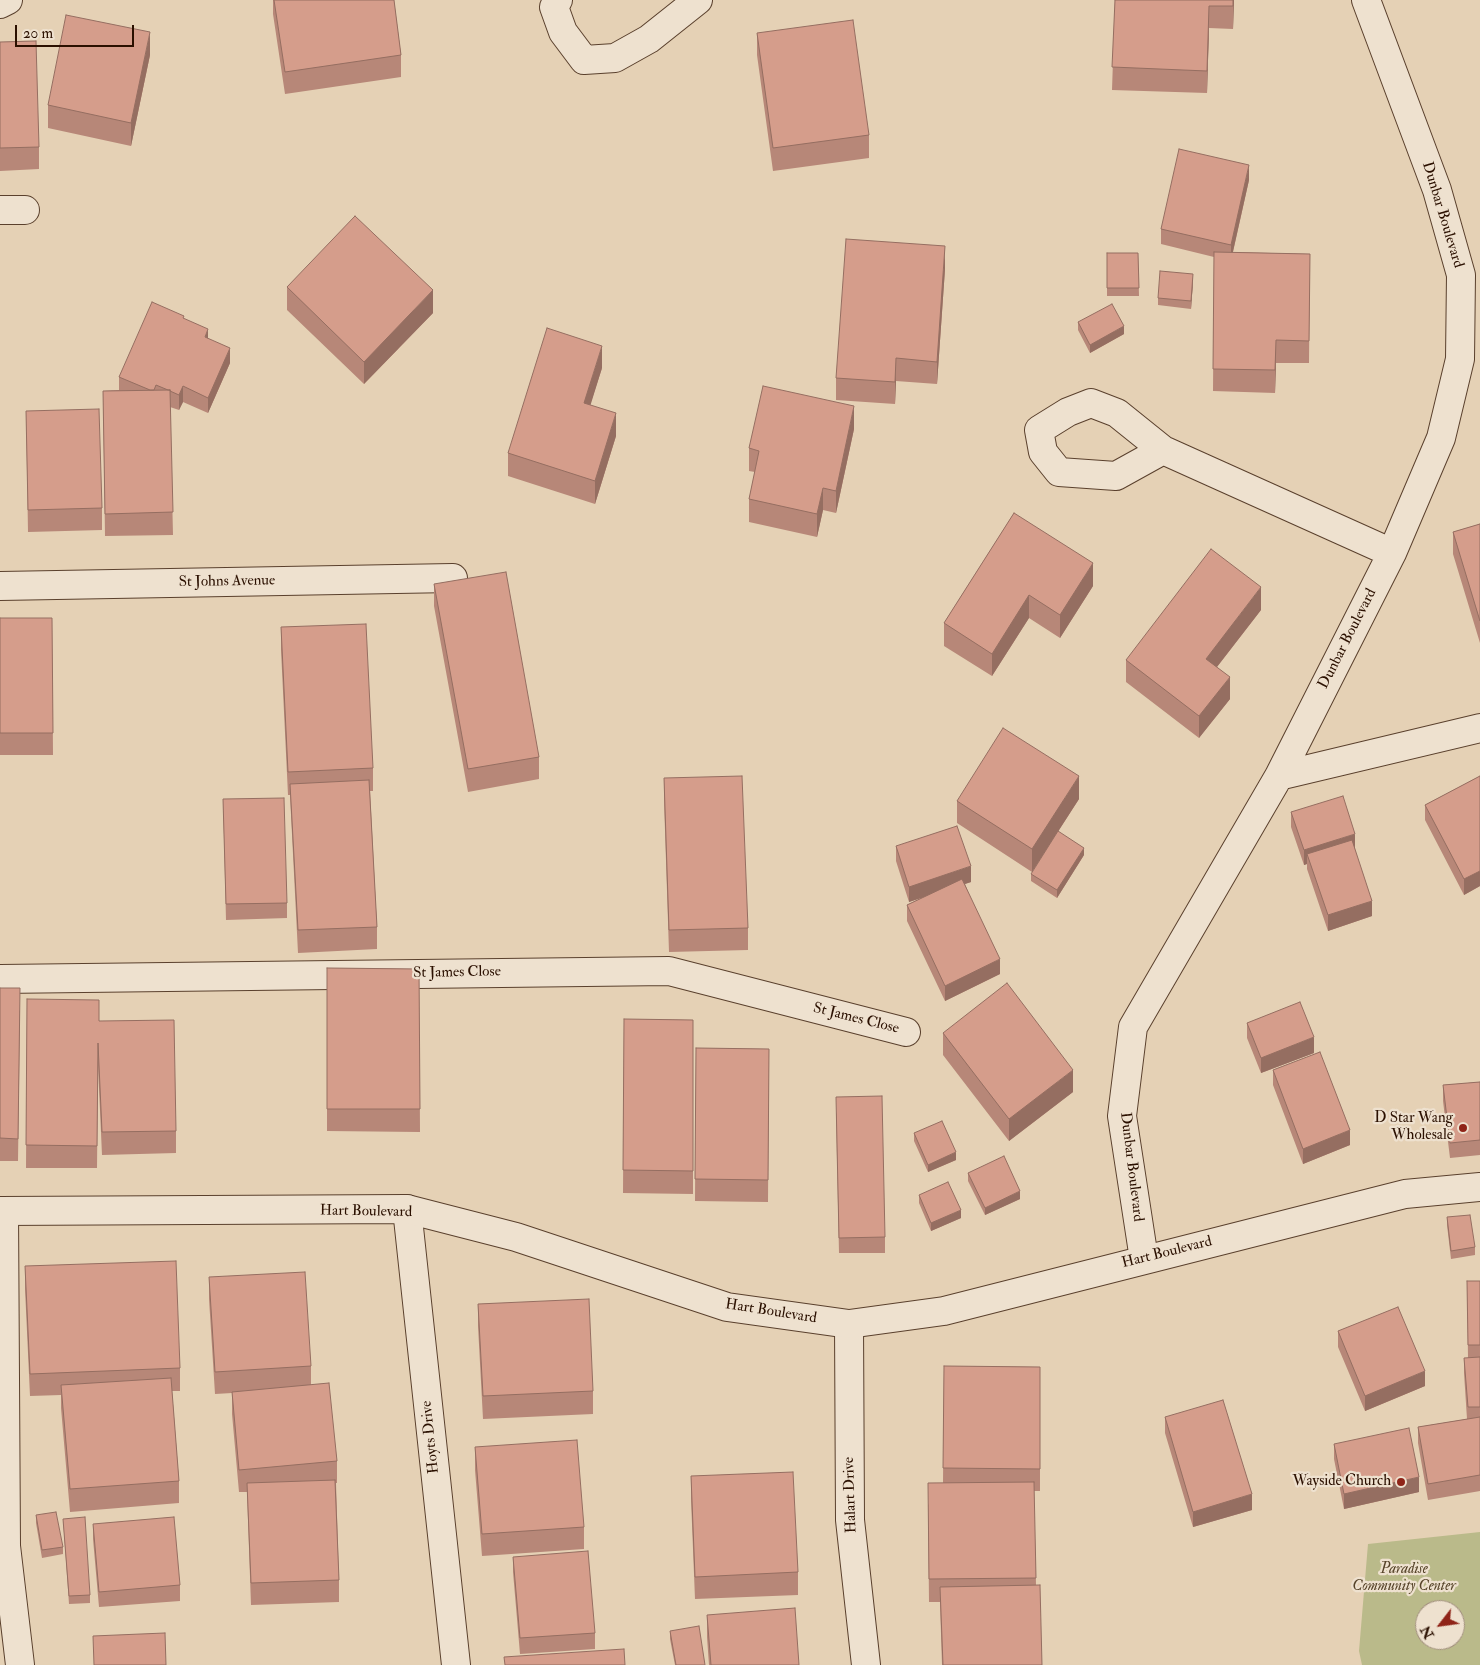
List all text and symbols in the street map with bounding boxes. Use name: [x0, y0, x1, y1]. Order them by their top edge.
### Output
scale bar: [18, 15, 136, 47]
text: 20 m: [23, 24, 53, 43]
street label: Dunbar Boulevard: [1417, 160, 1467, 270]
street label: St Johns Avenue: [179, 572, 275, 592]
street label: Dunbar Boulevard: [1315, 586, 1381, 692]
street label: St James Close: [413, 963, 501, 983]
street label: St James Close: [811, 1000, 901, 1038]
place label: D Star Wang Wholesale: [1374, 1110, 1453, 1145]
street label: Dunbar Boulevard: [1115, 1111, 1147, 1223]
marker: D Star Wang Wholesale: [1457, 1122, 1469, 1134]
street label: Hart Boulevard: [320, 1202, 412, 1222]
street label: Hart Boulevard: [1120, 1233, 1214, 1273]
street label: Hart Boulevard: [724, 1296, 818, 1328]
street label: Hoyts Drive: [418, 1400, 444, 1474]
street label: Halart Drive: [841, 1456, 861, 1534]
place label: Wayside Church: [1293, 1473, 1391, 1491]
marker: Wayside Church: [1395, 1476, 1407, 1488]
park label: Paradise Community Center: [1352, 1561, 1456, 1596]
north arrow: [1415, 1600, 1465, 1650]
text: N: [1417, 1623, 1438, 1642]

